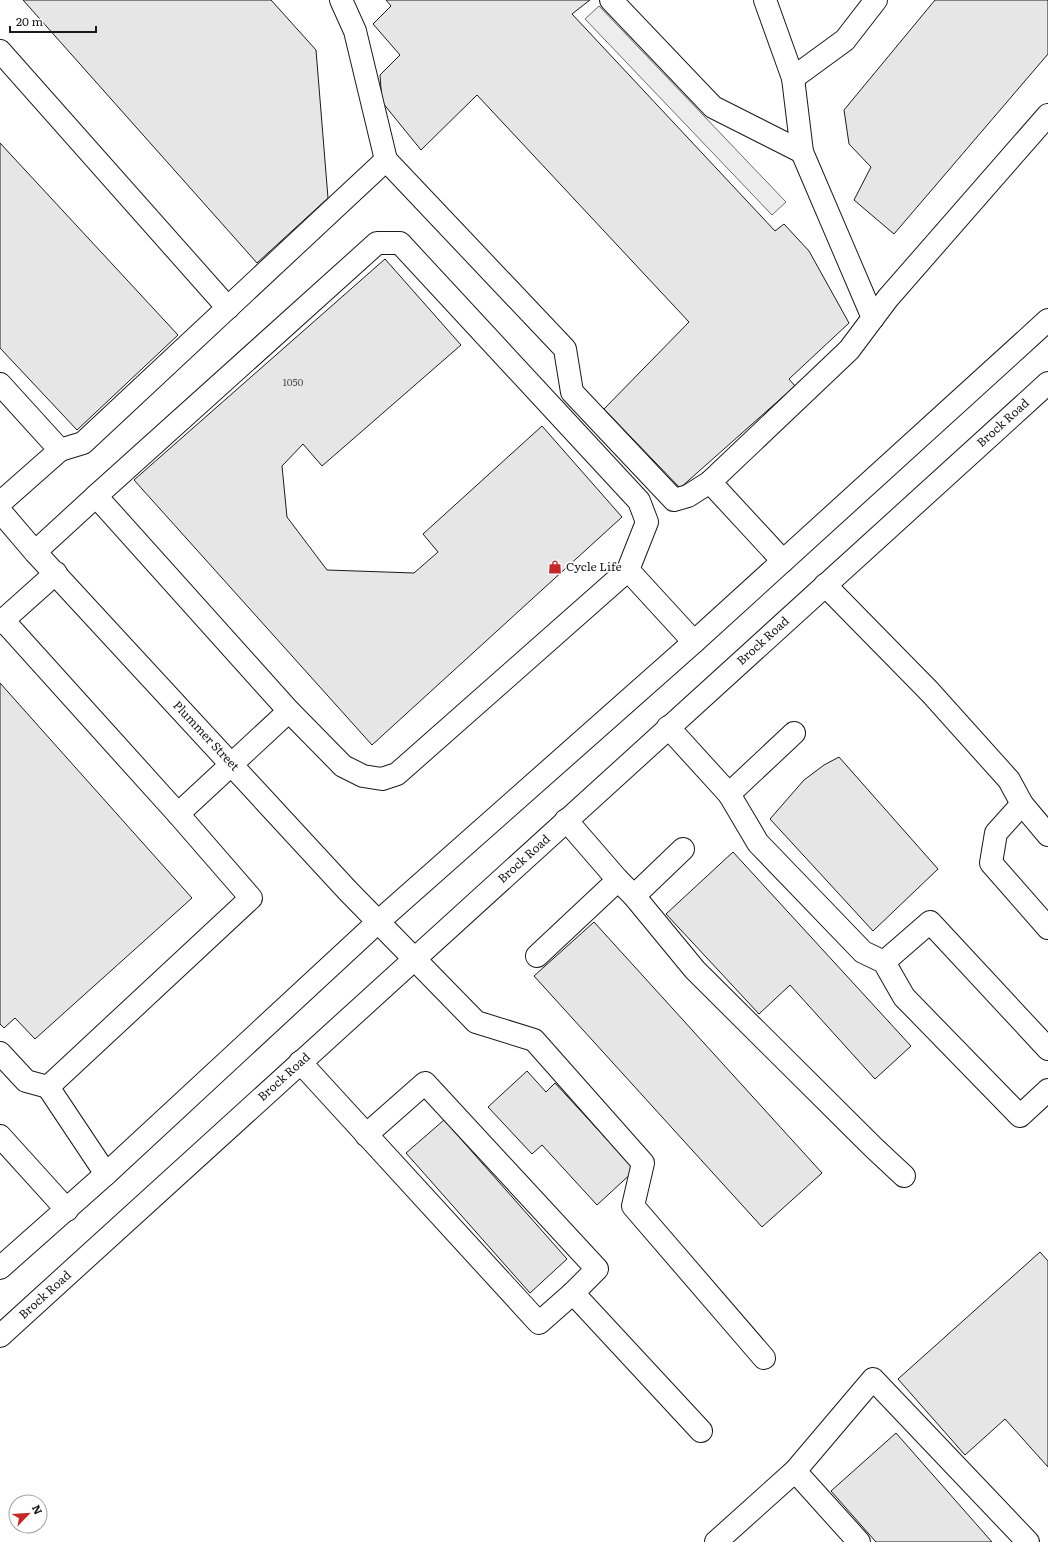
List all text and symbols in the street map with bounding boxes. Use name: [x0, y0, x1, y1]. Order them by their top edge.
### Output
scale bar: [10, 8, 96, 34]
text: 20 m: [16, 12, 43, 30]
house number: 1050: [283, 374, 304, 389]
street label: Brock Road: [972, 393, 1033, 451]
place label: Cycle Life: [566, 557, 622, 575]
shop icon: Cycle Life: [547, 559, 563, 575]
street label: Brock Road: [732, 611, 793, 669]
street label: Plummer Street: [169, 696, 244, 775]
street label: Brock Road: [493, 829, 554, 887]
street label: Brock Road: [253, 1047, 314, 1105]
street label: Brock Road: [14, 1265, 75, 1323]
north arrow: [8, 1494, 48, 1534]
text: N: [29, 1502, 47, 1517]

